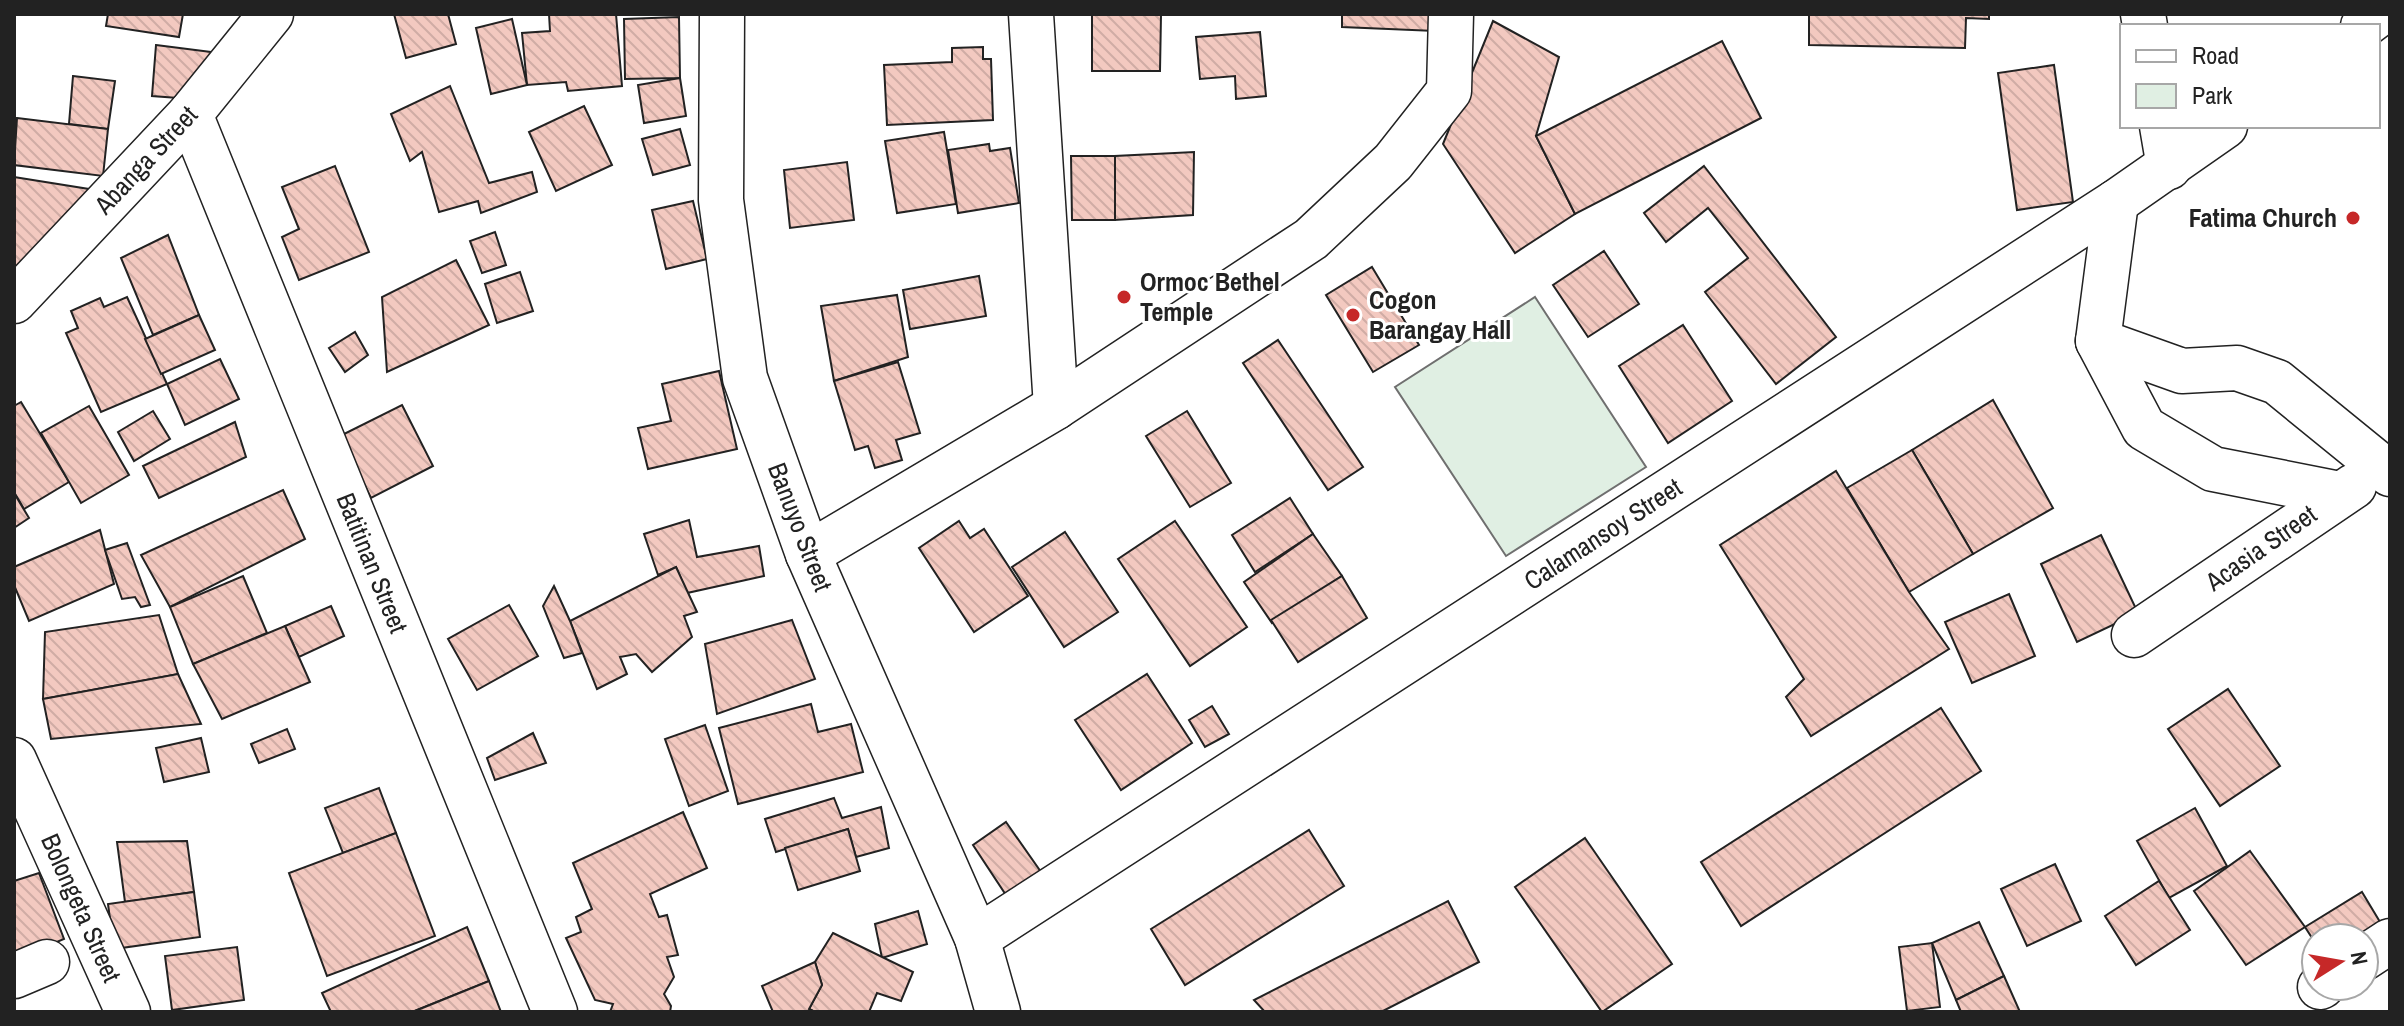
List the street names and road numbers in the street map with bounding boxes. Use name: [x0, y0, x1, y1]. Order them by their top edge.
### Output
street label: Abanga Street: [86, 98, 205, 222]
street label: Banuyo Street: [760, 457, 841, 596]
street label: Calamansoy Street: [1517, 469, 1688, 598]
street label: Batitinan Street: [328, 488, 416, 638]
street label: Acasia Street: [2197, 497, 2323, 599]
street label: Bolongeta Street: [33, 828, 130, 988]

